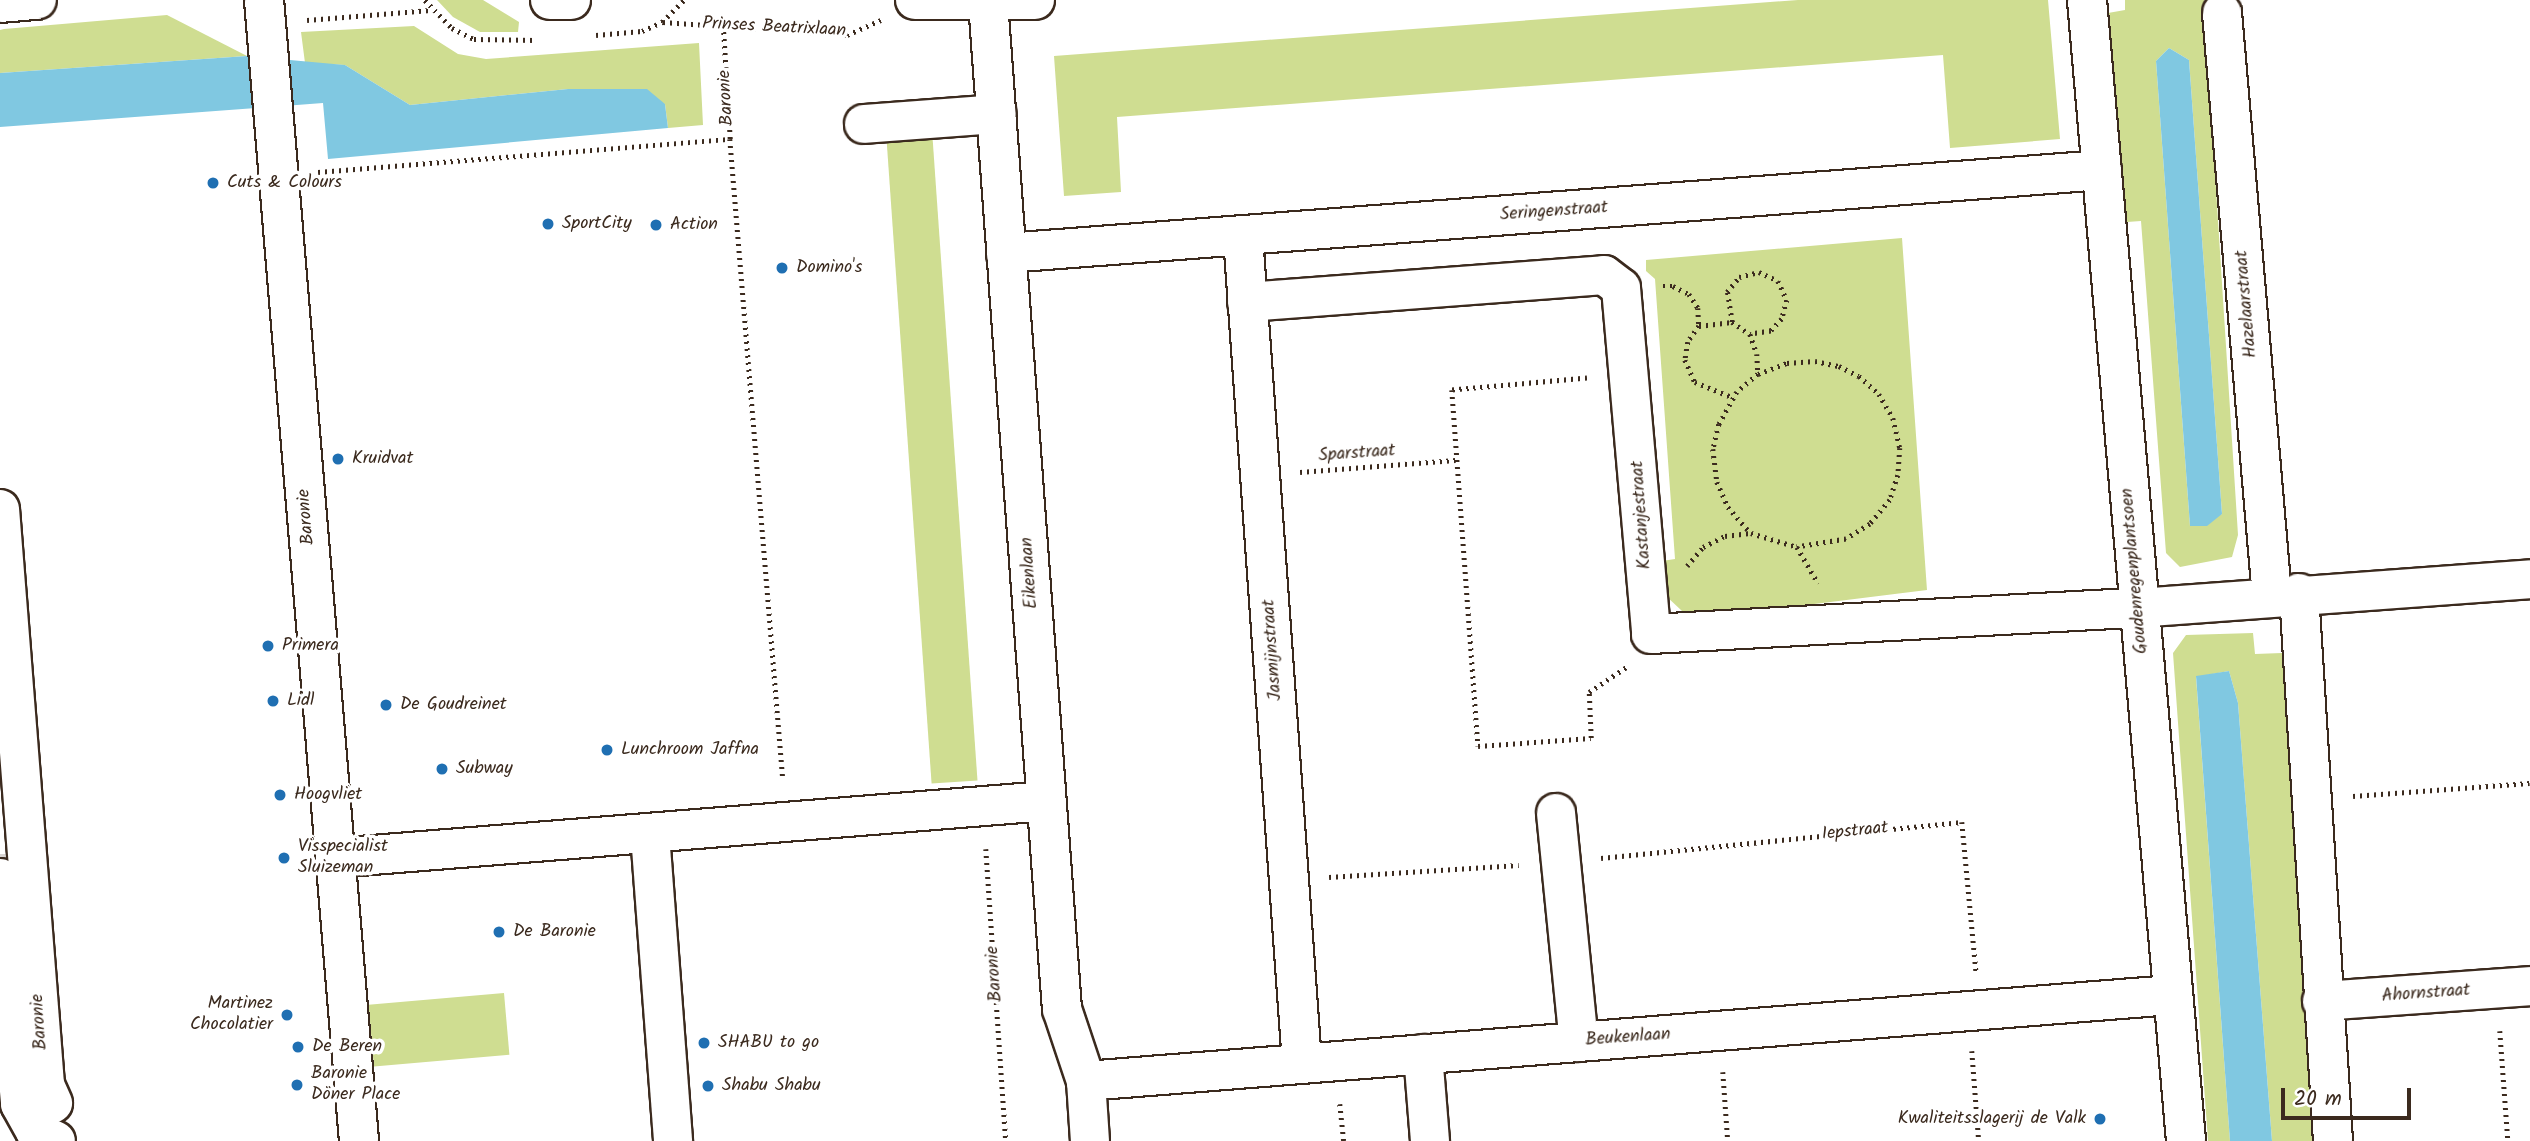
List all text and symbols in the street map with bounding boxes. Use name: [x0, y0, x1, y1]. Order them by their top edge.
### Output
street label: Prinses Beatrixlaan: [702, 13, 846, 43]
street label: Baronie: [715, 69, 739, 127]
place label: Cuts & Colours: [227, 172, 342, 194]
marker: Cuts & Colours: [205, 175, 221, 191]
street label: Seringenstraat: [1499, 197, 1609, 227]
place label: SportCity: [562, 213, 632, 235]
place label: Action: [670, 214, 718, 236]
marker: SportCity: [540, 216, 556, 232]
marker: Action: [648, 217, 664, 233]
street label: Hazelaarstraat: [2232, 249, 2262, 359]
place label: Domino's: [796, 257, 862, 279]
marker: Domino's: [774, 260, 790, 276]
street label: Sparstraat: [1318, 441, 1396, 467]
place label: Kruidvat: [352, 448, 414, 470]
marker: Kruidvat: [330, 451, 346, 467]
street label: Kastanjestraat: [1627, 460, 1657, 570]
street label: Goudenregenplantsoen: [2117, 487, 2153, 655]
street label: Baronie: [294, 488, 320, 546]
street label: Eikenlaan: [1017, 536, 1043, 610]
street label: Jasmijnstraat: [1259, 598, 1287, 702]
place label: Primera: [282, 635, 339, 657]
marker: Primera: [260, 638, 276, 654]
place label: Lidl: [287, 690, 315, 712]
marker: Lidl: [265, 693, 281, 709]
place label: De Goudreinet: [400, 694, 507, 716]
marker: De Goudreinet: [378, 697, 394, 713]
place label: Lunchroom Jaffna: [621, 739, 759, 761]
marker: Lunchroom Jaffna: [599, 742, 615, 758]
place label: Subway: [456, 758, 513, 780]
marker: Subway: [434, 761, 450, 777]
place label: Hoogvliet: [294, 784, 362, 806]
marker: Hoogvliet: [272, 787, 288, 803]
street label: Iepstraat: [1821, 818, 1889, 846]
place label: Visspecialist Sluizeman: [298, 837, 388, 880]
marker: Visspecialist Sluizeman: [276, 850, 292, 866]
place label: De Baronie: [513, 921, 596, 943]
marker: De Baronie: [491, 924, 507, 940]
street label: Baronie: [982, 945, 1008, 1003]
street label: Ahornstraat: [2381, 980, 2471, 1008]
street label: Baronie: [27, 993, 53, 1051]
place label: Martinez Chocolatier: [190, 994, 273, 1036]
marker: Martinez Chocolatier: [279, 1007, 295, 1023]
street label: Beukenlaan: [1585, 1024, 1671, 1052]
place label: SHABU to go: [718, 1032, 819, 1054]
marker: SHABU to go: [696, 1035, 712, 1051]
place label: De Beren: [312, 1036, 382, 1058]
marker: De Beren: [290, 1039, 306, 1055]
place label: Baronie Döner Place: [311, 1064, 400, 1106]
scale bar: [2285, 1074, 2414, 1118]
place label: Shabu Shabu: [722, 1075, 821, 1097]
marker: Baronie Döner Place: [289, 1077, 305, 1093]
marker: Shabu Shabu: [700, 1078, 716, 1094]
text: 20 m: [2294, 1083, 2342, 1116]
place label: Kwaliteitsslagerij de Valk: [1898, 1108, 2086, 1130]
marker: Kwaliteitsslagerij de Valk: [2092, 1111, 2108, 1127]

